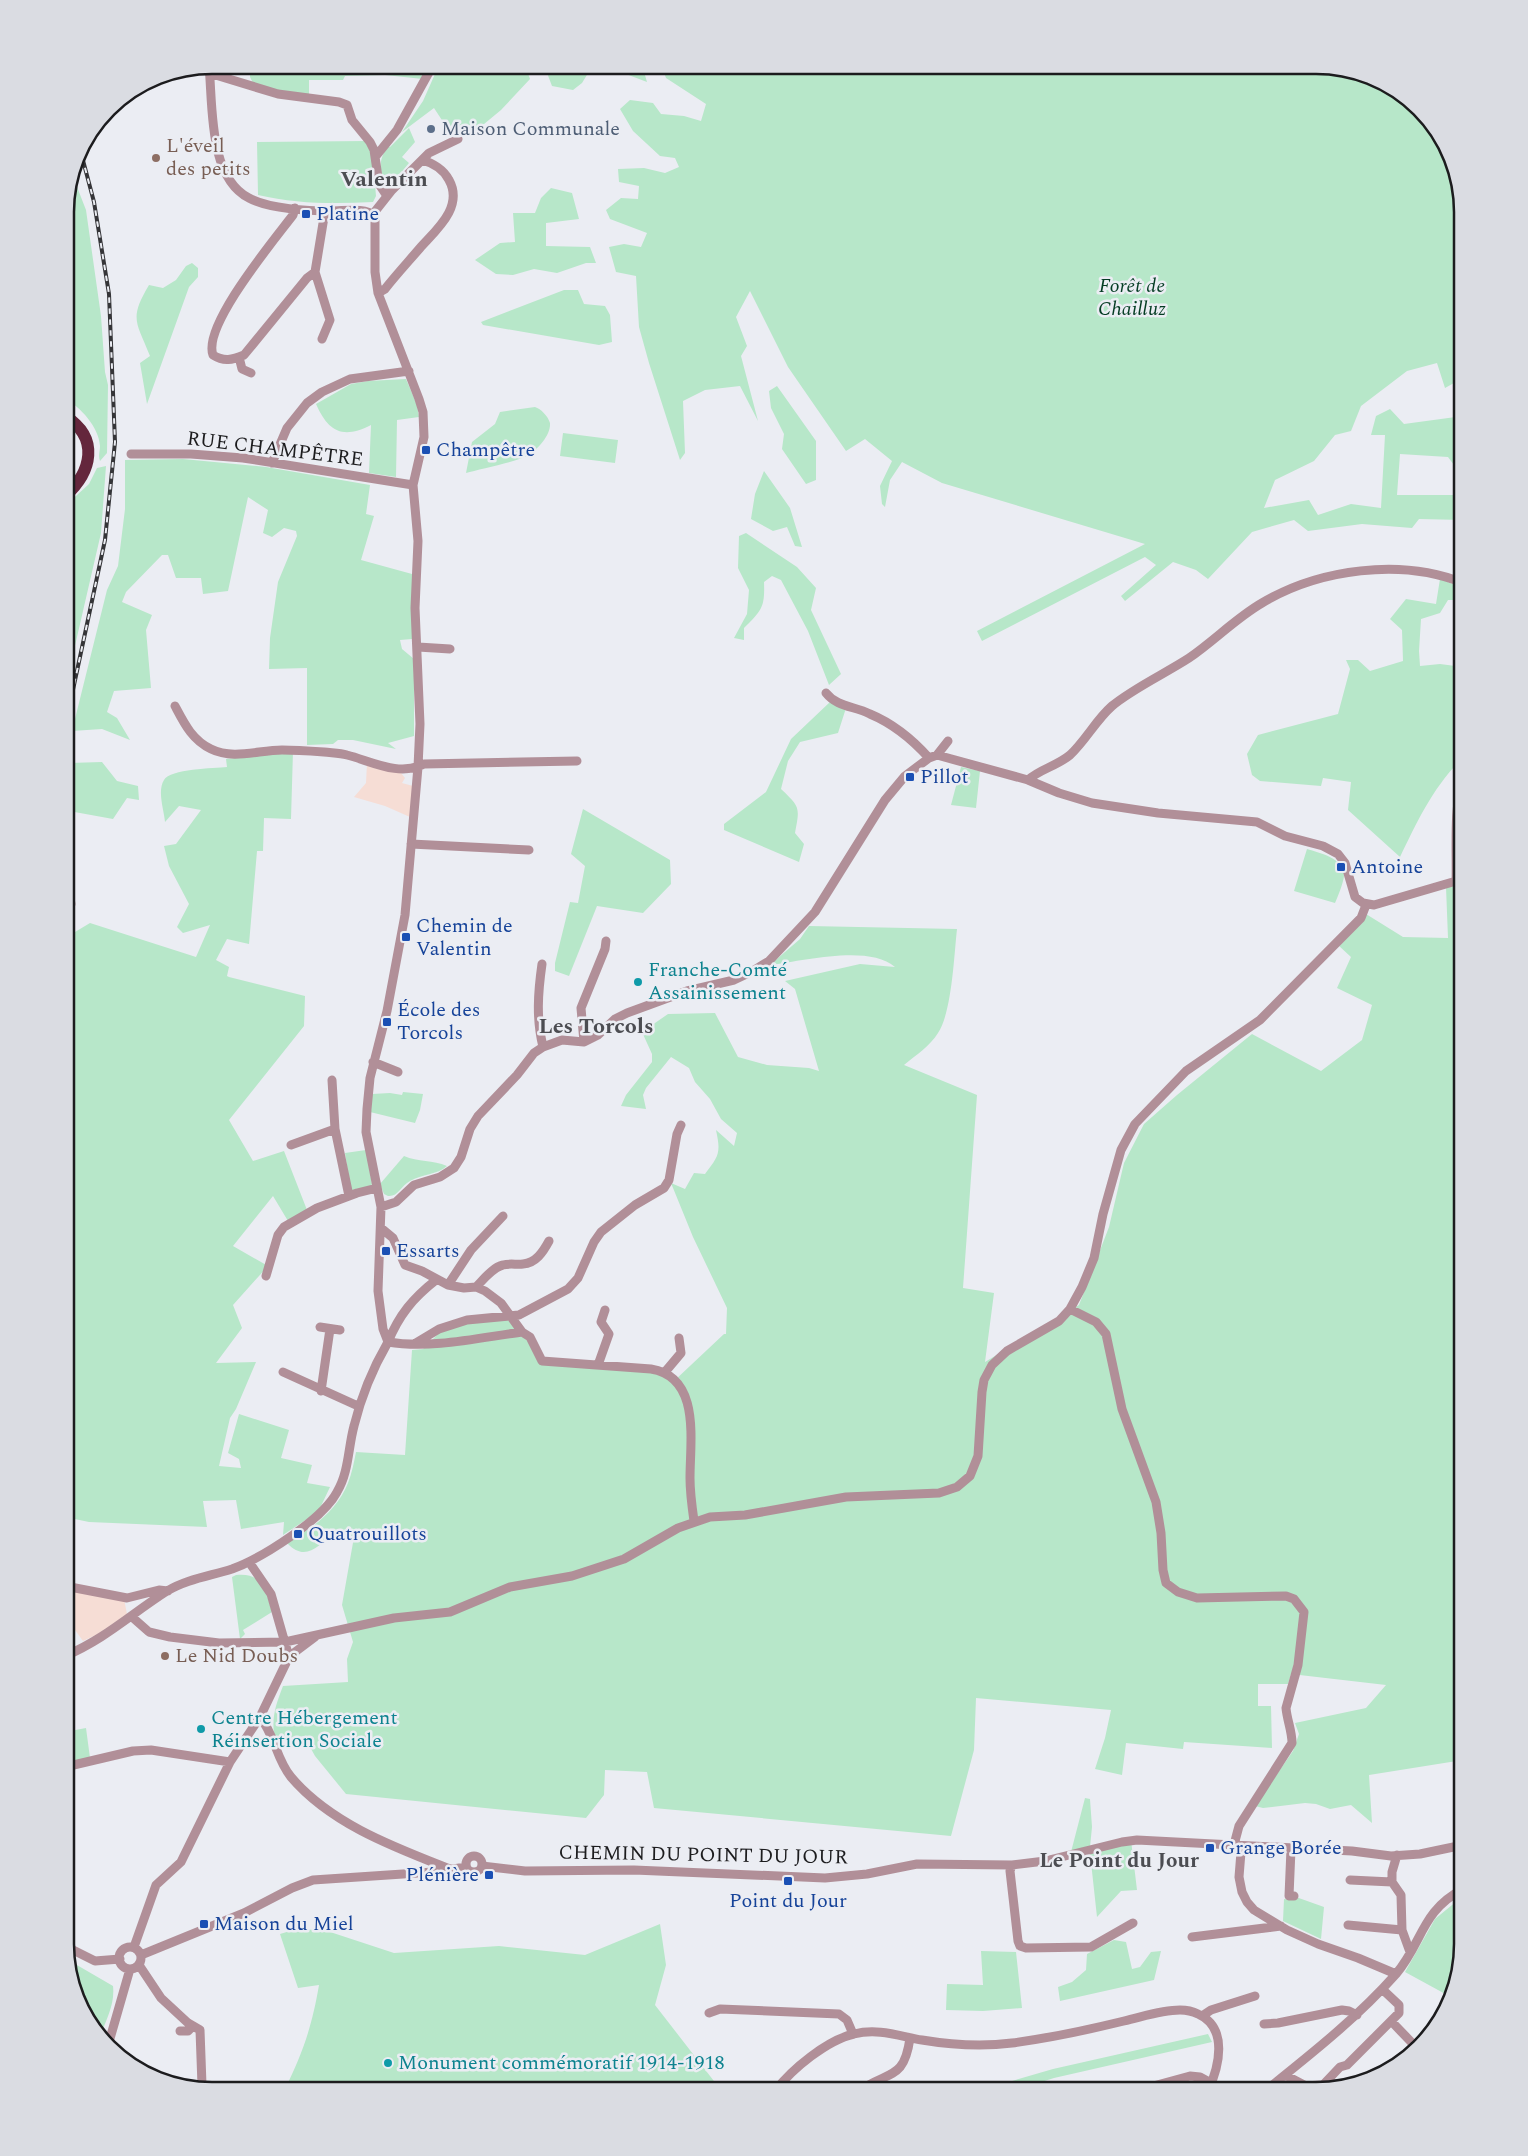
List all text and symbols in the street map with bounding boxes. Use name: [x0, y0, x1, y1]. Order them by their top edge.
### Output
place label: Maison Communale: [441, 114, 620, 144]
marker: Maison Communale: [425, 123, 437, 135]
place label: L'éveil des petits: [166, 131, 251, 184]
marker: L'éveil des petits: [150, 152, 162, 164]
district label: Valentin: [340, 163, 428, 196]
place label: Platine: [316, 199, 379, 229]
marker: Platine: [300, 208, 312, 220]
park label: Forêt de Chailluz: [1098, 271, 1166, 324]
street label: RUE CHAMPÊTRE: [185, 423, 365, 475]
place label: Champêtre: [436, 435, 535, 465]
marker: Champêtre: [420, 444, 432, 456]
place label: Pillot: [920, 762, 969, 792]
marker: Pillot: [904, 771, 916, 783]
place label: Antoine: [1351, 852, 1423, 882]
marker: Antoine: [1335, 861, 1347, 873]
place label: Chemin de Valentin: [416, 911, 513, 964]
marker: Chemin de Valentin: [400, 931, 412, 943]
place label: Franche-Comté Assainissement: [648, 955, 787, 1008]
marker: Franche-Comté Assainissement: [632, 976, 644, 988]
place label: École des Torcols: [397, 995, 480, 1048]
district label: Les Torcols: [538, 1010, 654, 1043]
marker: École des Torcols: [381, 1016, 393, 1028]
place label: Essarts: [396, 1236, 460, 1266]
marker: Essarts: [380, 1245, 392, 1257]
place label: Quatrouillots: [308, 1519, 427, 1549]
marker: Quatrouillots: [292, 1528, 304, 1540]
place label: Le Nid Doubs: [175, 1641, 298, 1671]
marker: Le Nid Doubs: [159, 1650, 171, 1662]
place label: Centre Hébergement Réinsertion Sociale: [211, 1703, 398, 1756]
marker: Centre Hébergement Réinsertion Sociale: [195, 1723, 207, 1735]
place label: Grange Borée: [1220, 1833, 1342, 1863]
street label: CHEMIN DU POINT DU JOUR: [558, 1837, 849, 1873]
marker: Grange Borée: [1204, 1842, 1216, 1854]
district label: Le Point du Jour: [1039, 1845, 1199, 1877]
place label: Plénière: [406, 1860, 479, 1890]
marker: Plénière: [483, 1869, 495, 1881]
marker: Point du Jour: [782, 1875, 794, 1887]
place label: Point du Jour: [729, 1886, 847, 1916]
place label: Maison du Miel: [214, 1909, 354, 1939]
marker: Maison du Miel: [198, 1918, 210, 1930]
place label: Monument commémoratif 1914-1918: [398, 2048, 725, 2078]
marker: Monument commémoratif 1914-1918: [382, 2057, 394, 2069]

